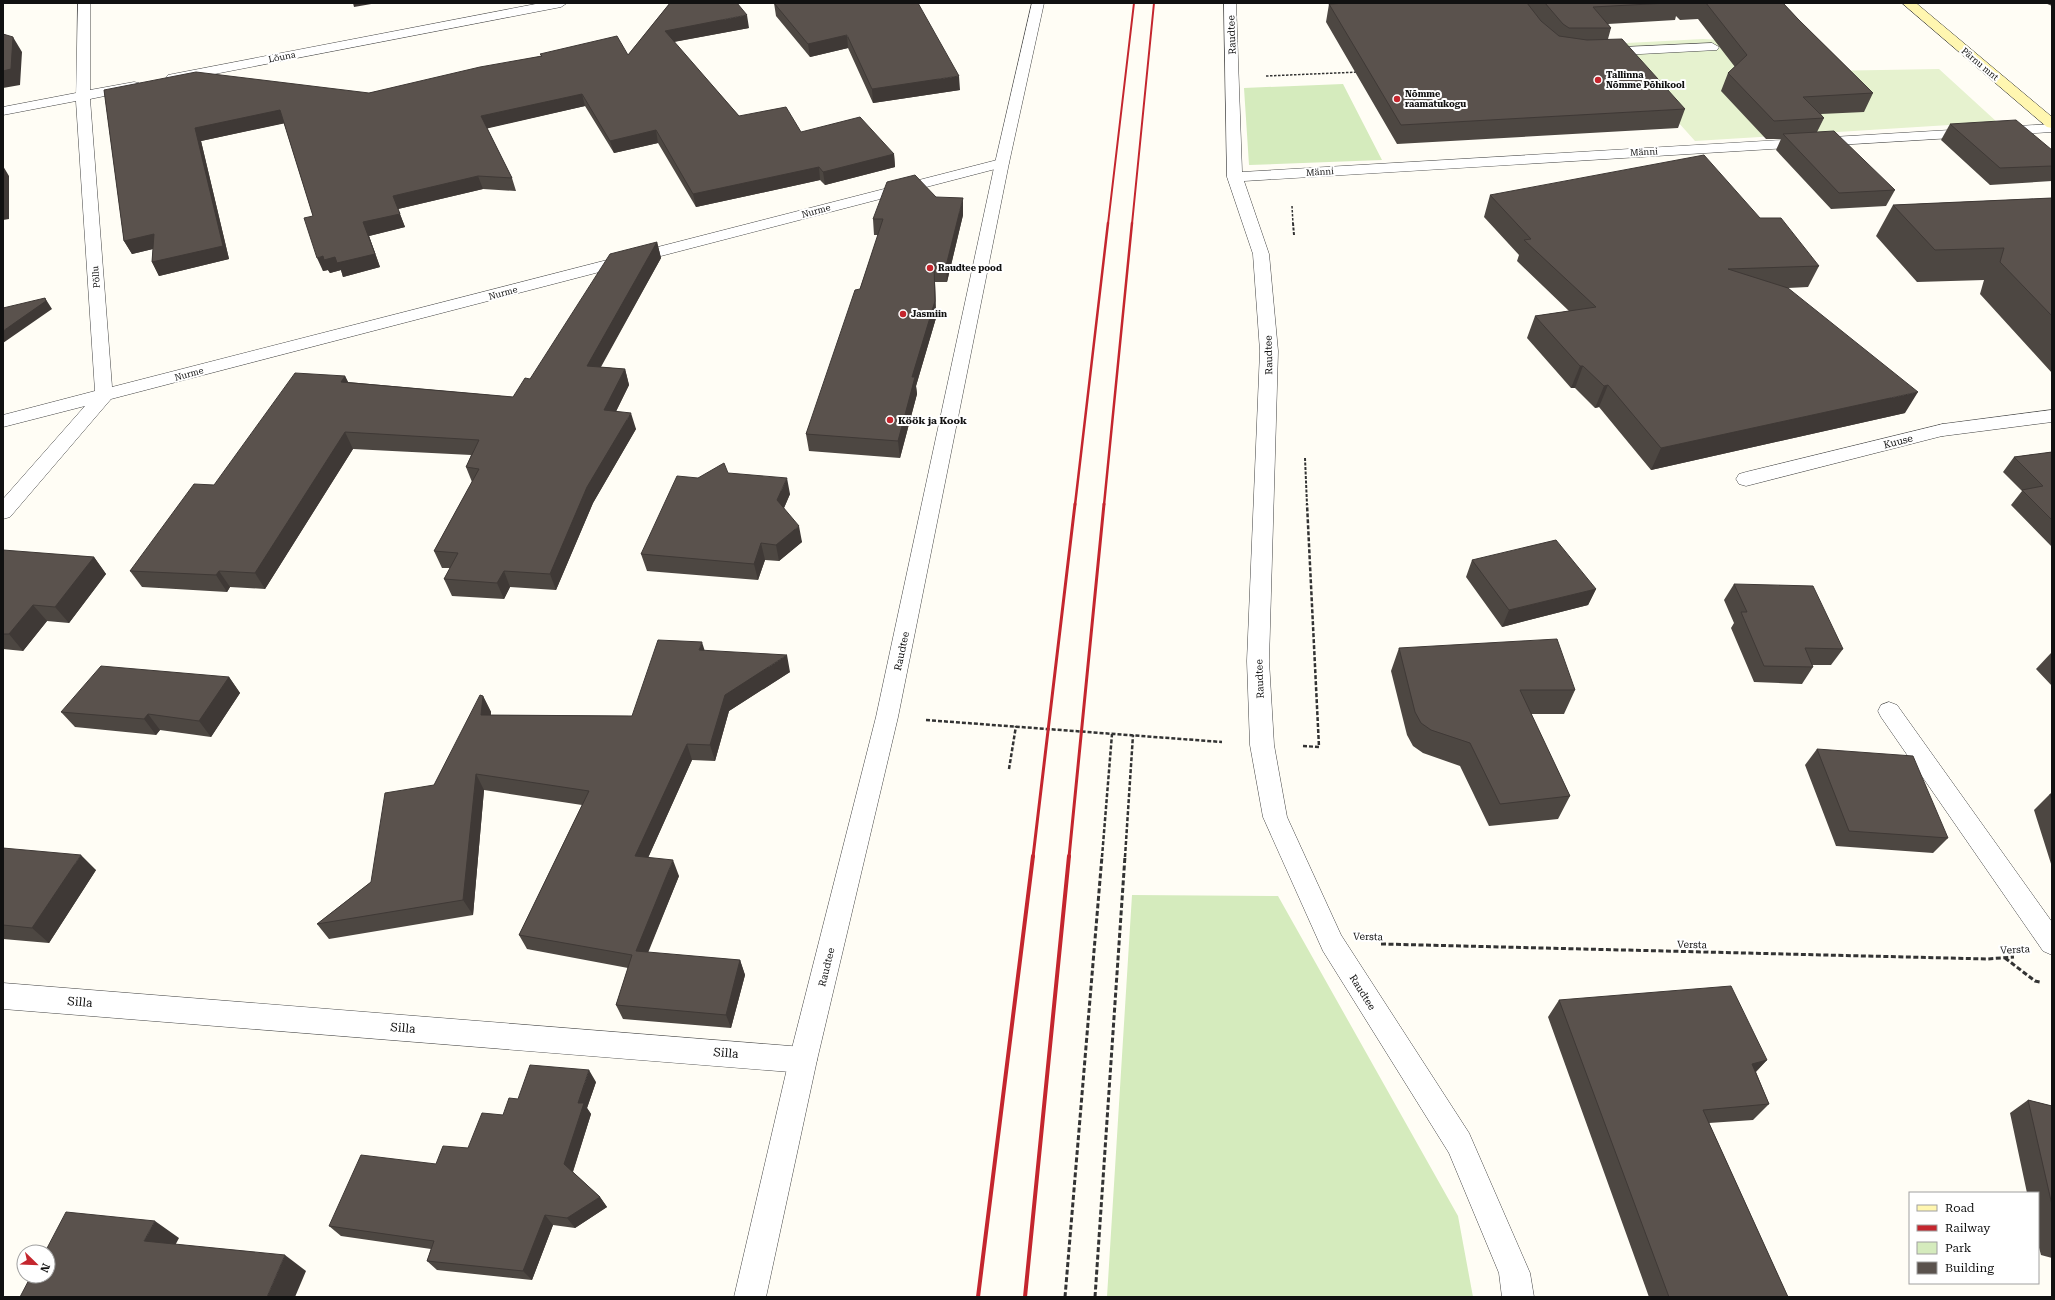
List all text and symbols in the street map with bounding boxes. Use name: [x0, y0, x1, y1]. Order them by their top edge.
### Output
street label: Raudtee: [1225, 15, 1238, 55]
street label: Pärnu mnt: [1960, 46, 2001, 83]
street label: Lõuna: [268, 49, 297, 65]
place label: Tallinna Nõmme Põhikool: [1606, 70, 1685, 90]
marker: Tallinna Nõmme Põhikool: [1593, 75, 1603, 85]
place label: Nõmme raamatukogu: [1405, 89, 1466, 109]
marker: Nõmme raamatukogu: [1392, 94, 1402, 104]
street label: Männi: [1630, 146, 1658, 158]
street label: Männi: [1306, 166, 1334, 178]
street label: Nurme: [800, 202, 832, 220]
marker: Raudtee pood: [925, 263, 935, 273]
place label: Raudtee pood: [938, 263, 1002, 273]
street label: Põllu: [90, 265, 102, 288]
street label: Nurme: [487, 284, 519, 302]
marker: Jasmiin: [898, 309, 908, 319]
place label: Jasmiin: [911, 309, 947, 319]
street label: Raudtee: [1263, 335, 1274, 375]
street label: Nurme: [173, 365, 205, 383]
marker: Köök ja Kook: [885, 415, 895, 425]
place label: Köök ja Kook: [898, 415, 967, 426]
street label: Kuuse: [1882, 432, 1914, 450]
street label: Raudtee: [892, 630, 911, 672]
street label: Raudtee: [1253, 659, 1266, 699]
street label: Versta: [1353, 931, 1384, 942]
street label: Versta: [1677, 939, 1708, 950]
street label: Versta: [2000, 943, 2031, 956]
street label: Raudtee: [816, 946, 837, 988]
street label: Raudtee: [1347, 973, 1378, 1012]
street label: Silla: [67, 994, 94, 1010]
street label: Silla: [390, 1020, 417, 1036]
street label: Silla: [713, 1045, 740, 1061]
legend: [1909, 1192, 2039, 1284]
text: Road: [1945, 1201, 1975, 1215]
text: Railway: [1945, 1221, 1991, 1235]
text: Park: [1945, 1241, 1972, 1255]
north arrow: [16, 1244, 56, 1284]
text: N: [37, 1261, 52, 1275]
text: Building: [1945, 1261, 1994, 1275]

